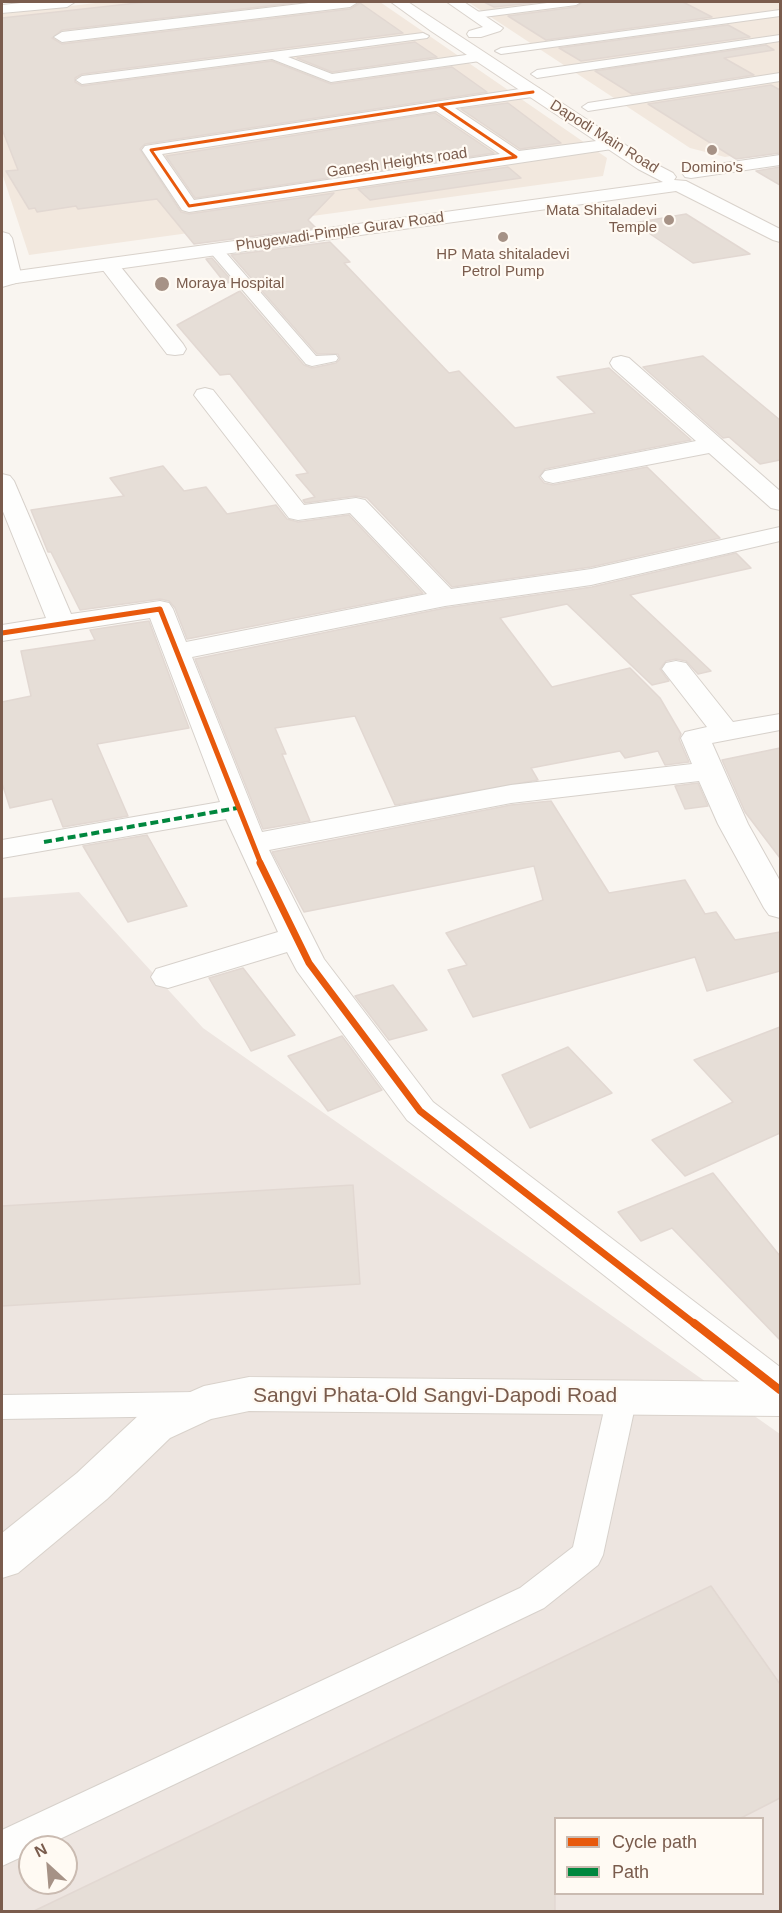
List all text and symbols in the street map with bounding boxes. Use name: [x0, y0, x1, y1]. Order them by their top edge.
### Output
street label: Dapodi Main Road: [547, 96, 661, 178]
marker: Domino's: [705, 143, 719, 157]
street label: Ganesh Heights road: [326, 144, 468, 182]
place label: Domino's: [681, 159, 743, 177]
place label: Mata Shitaladevi Temple: [546, 202, 657, 237]
street label: Phugewadi-Pimple Gurav Road: [235, 208, 445, 256]
marker: Mata Shitaladevi Temple: [662, 213, 676, 227]
marker: HP Mata shitaladevi Petrol Pump: [496, 230, 510, 244]
place label: HP Mata shitaladevi Petrol Pump: [436, 246, 570, 281]
marker: Moraya Hospital: [153, 275, 171, 293]
place label: Moraya Hospital: [176, 275, 284, 293]
street label: Sangvi Phata-Old Sangvi-Dapodi Road: [253, 1383, 617, 1409]
legend: [554, 1817, 764, 1895]
text: Cycle path: [612, 1832, 697, 1852]
north arrow: [18, 1835, 78, 1895]
text: N: [32, 1840, 50, 1860]
text: Path: [612, 1862, 649, 1882]

